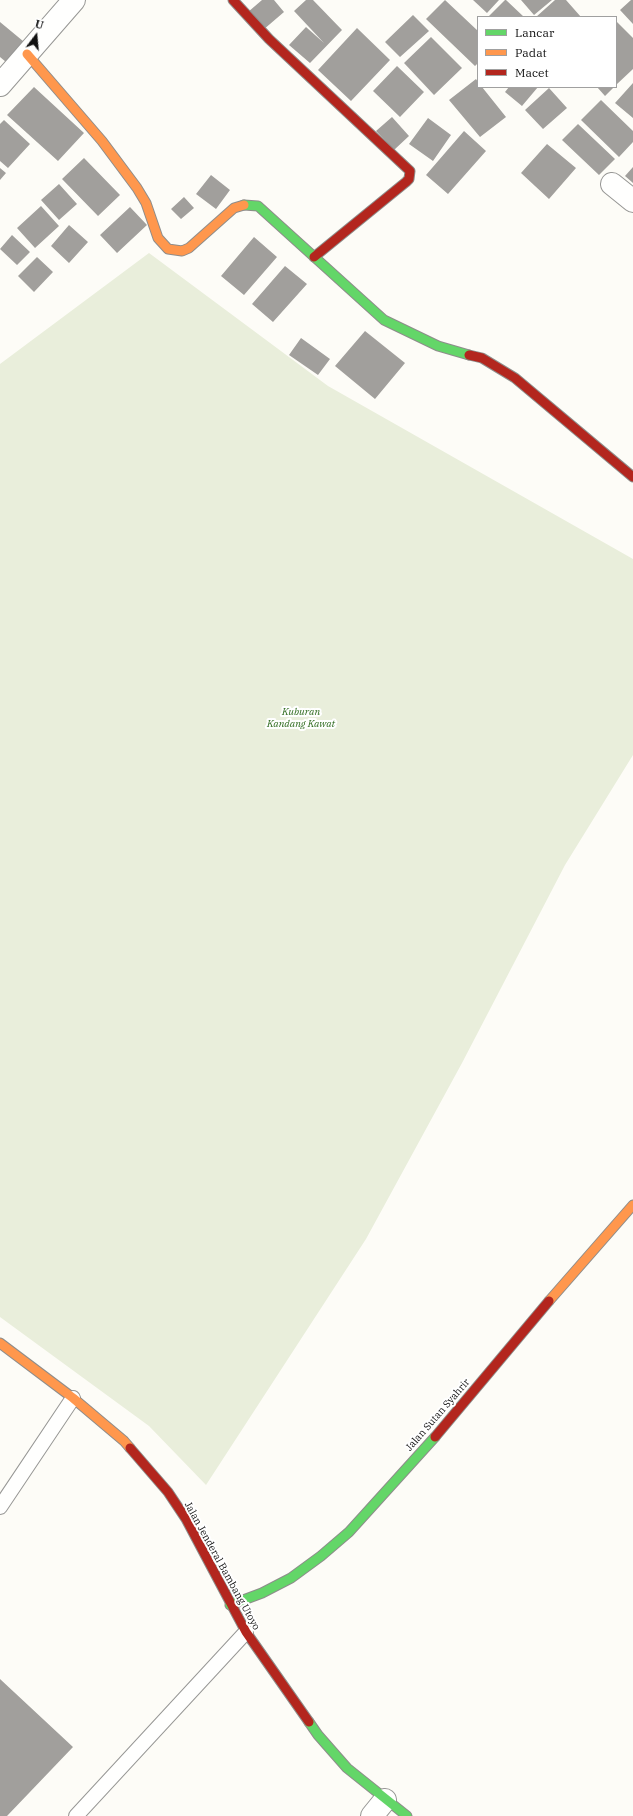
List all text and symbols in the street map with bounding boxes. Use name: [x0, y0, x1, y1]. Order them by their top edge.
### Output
north arrow: [16, 16, 56, 56]
legend: [477, 16, 617, 88]
text: U: [33, 17, 45, 32]
text: Lancar: [515, 25, 554, 40]
text: Padat: [515, 45, 547, 60]
text: Macet: [515, 65, 549, 80]
park label: Kuburan Kandang Kawat: [267, 706, 335, 730]
street label: Jalan Sutan Syahrir: [403, 1376, 473, 1454]
street label: Jalan Jenderal Bambang Utoyo: [182, 1500, 262, 1632]

